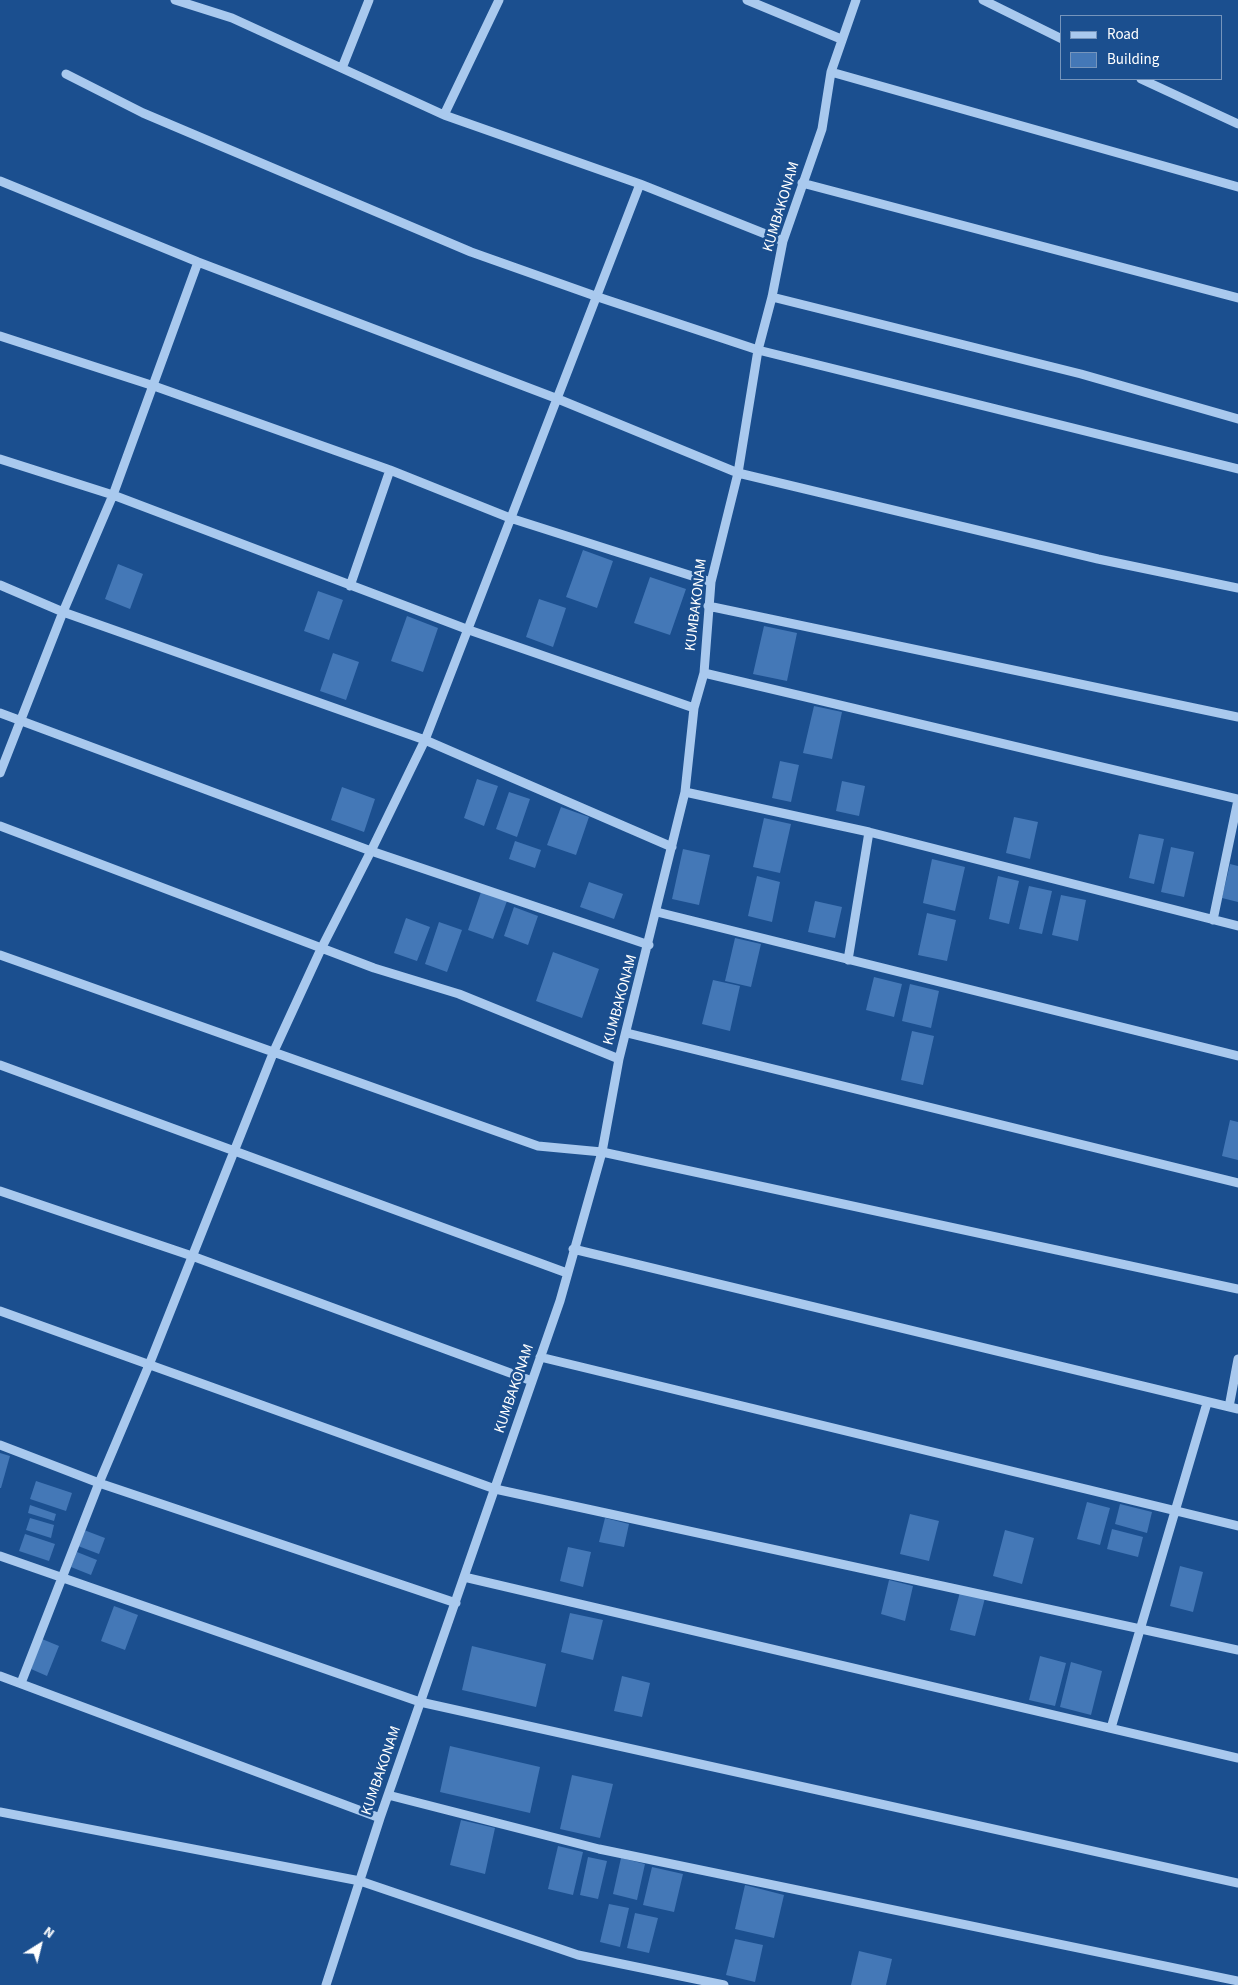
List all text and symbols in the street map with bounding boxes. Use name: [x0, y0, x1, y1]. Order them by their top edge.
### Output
legend: [1060, 15, 1223, 80]
text: Road: [1107, 24, 1139, 45]
text: Building: [1107, 49, 1159, 70]
street label: KUMBAKONAM: [760, 160, 804, 254]
street label: KUMBAKONAM: [682, 558, 712, 652]
street label: KUMBAKONAM: [600, 953, 642, 1047]
street label: KUMBAKONAM: [491, 1342, 539, 1436]
street label: KUMBAKONAM: [358, 1724, 406, 1818]
north arrow: [15, 1920, 65, 1970]
text: N: [39, 1922, 58, 1944]

